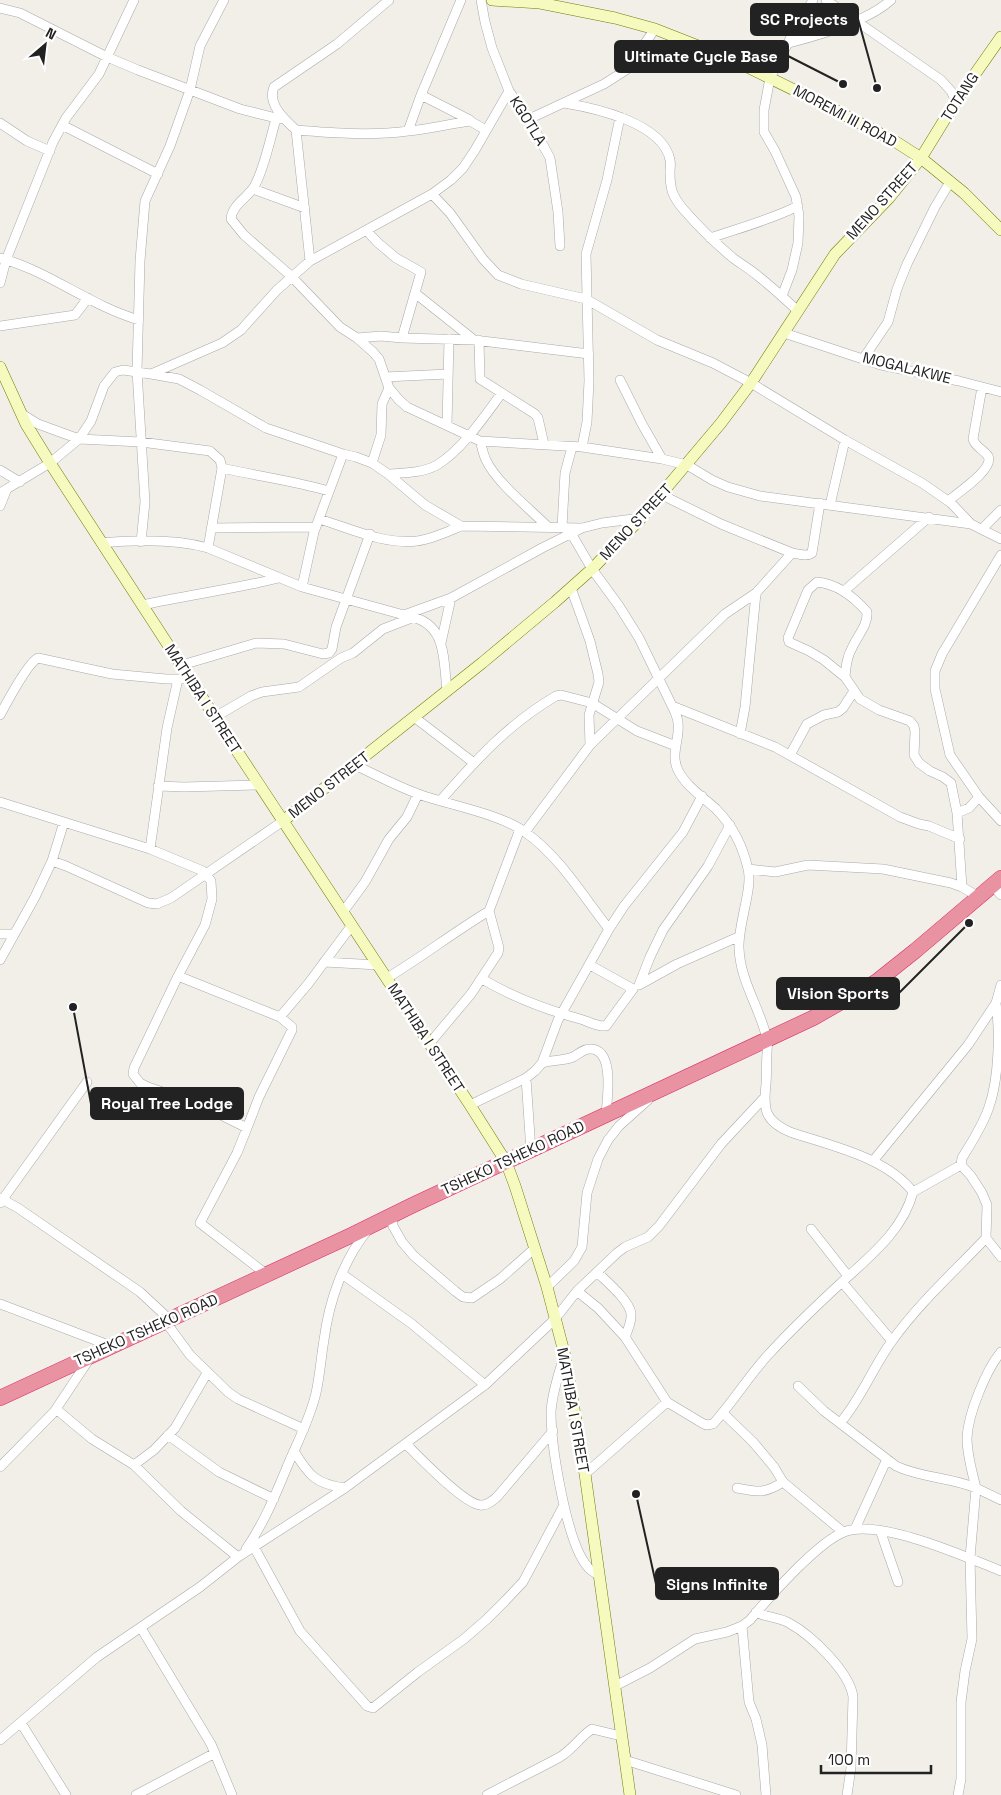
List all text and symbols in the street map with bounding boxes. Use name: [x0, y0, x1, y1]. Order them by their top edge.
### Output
callout: SC Projects: [751, 4, 858, 35]
text: SC Projects: [760, 9, 848, 30]
north arrow: [20, 20, 70, 70]
text: N: [43, 23, 59, 44]
callout: Ultimate Cycle Base: [615, 41, 788, 72]
text: Ultimate Cycle Base: [624, 46, 778, 67]
street label: TOTANG: [937, 69, 983, 125]
street label: MOREMI III ROAD: [790, 80, 901, 151]
street label: KGOTLA: [506, 93, 551, 149]
street label: MENO STREET: [842, 158, 922, 243]
street label: MOGALAKWE: [861, 347, 953, 388]
street label: MENO STREET: [595, 479, 676, 564]
street label: MATHIBA I STREET: [161, 640, 246, 757]
street label: MENO STREET: [284, 747, 373, 822]
callout: Vision Sports: [777, 978, 899, 1009]
street label: MATHIBA I STREET: [384, 979, 469, 1096]
text: Vision Sports: [787, 983, 889, 1004]
callout: Royal Tree Lodge: [91, 1088, 243, 1119]
text: Royal Tree Lodge: [101, 1093, 233, 1114]
street label: TSHEKO TSHEKO ROAD: [438, 1116, 587, 1199]
street label: TSHEKO TSHEKO ROAD: [71, 1289, 221, 1370]
street label: MATHIBA I STREET: [553, 1346, 594, 1474]
callout: Signs Infinite: [656, 1568, 778, 1599]
text: Signs Infinite: [666, 1574, 768, 1595]
scale bar: [821, 1742, 931, 1774]
text: 100 m: [828, 1750, 870, 1769]

